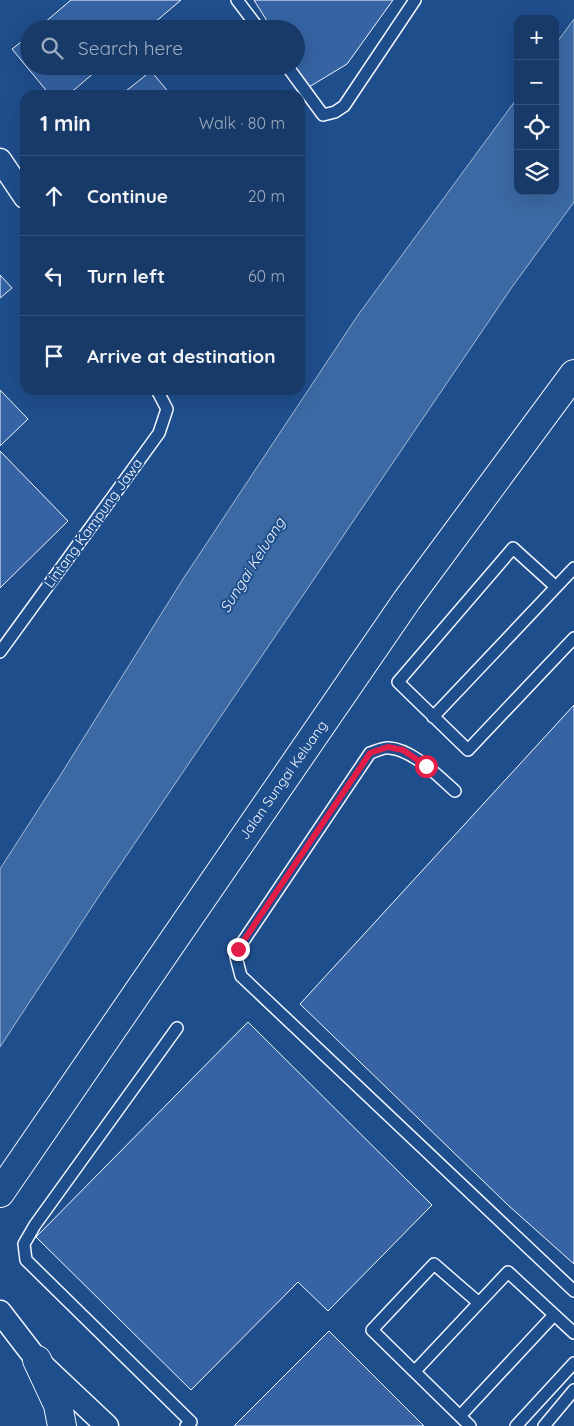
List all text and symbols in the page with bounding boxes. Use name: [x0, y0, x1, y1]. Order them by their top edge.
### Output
map controls: [514, 15, 559, 195]
button: +: [514, 15, 559, 60]
search box: [20, 20, 305, 75]
icon: search: [38, 34, 66, 62]
text: Search here: [78, 36, 183, 60]
button: −: [514, 60, 559, 105]
button: locate: [514, 105, 559, 150]
text: 1 min: [40, 110, 91, 136]
text: Walk · 80 m: [199, 113, 285, 133]
button: layers: [514, 150, 559, 195]
icon: ahead: [40, 182, 68, 210]
text: Continue: [87, 184, 168, 208]
text: 20 m: [248, 186, 285, 206]
icon: left: [40, 262, 68, 290]
text: Turn left: [87, 264, 165, 288]
text: 60 m: [248, 266, 285, 286]
icon: arrive: [40, 342, 68, 370]
text: Arrive at destination: [87, 344, 276, 368]
street label: Lintang Kampung Jawa: [40, 455, 146, 591]
water label: Sungai Keluang: [215, 513, 290, 616]
street label: Jalan Sungai Keluang: [235, 717, 331, 843]
route start: [415, 755, 438, 778]
route end: [227, 938, 250, 961]

